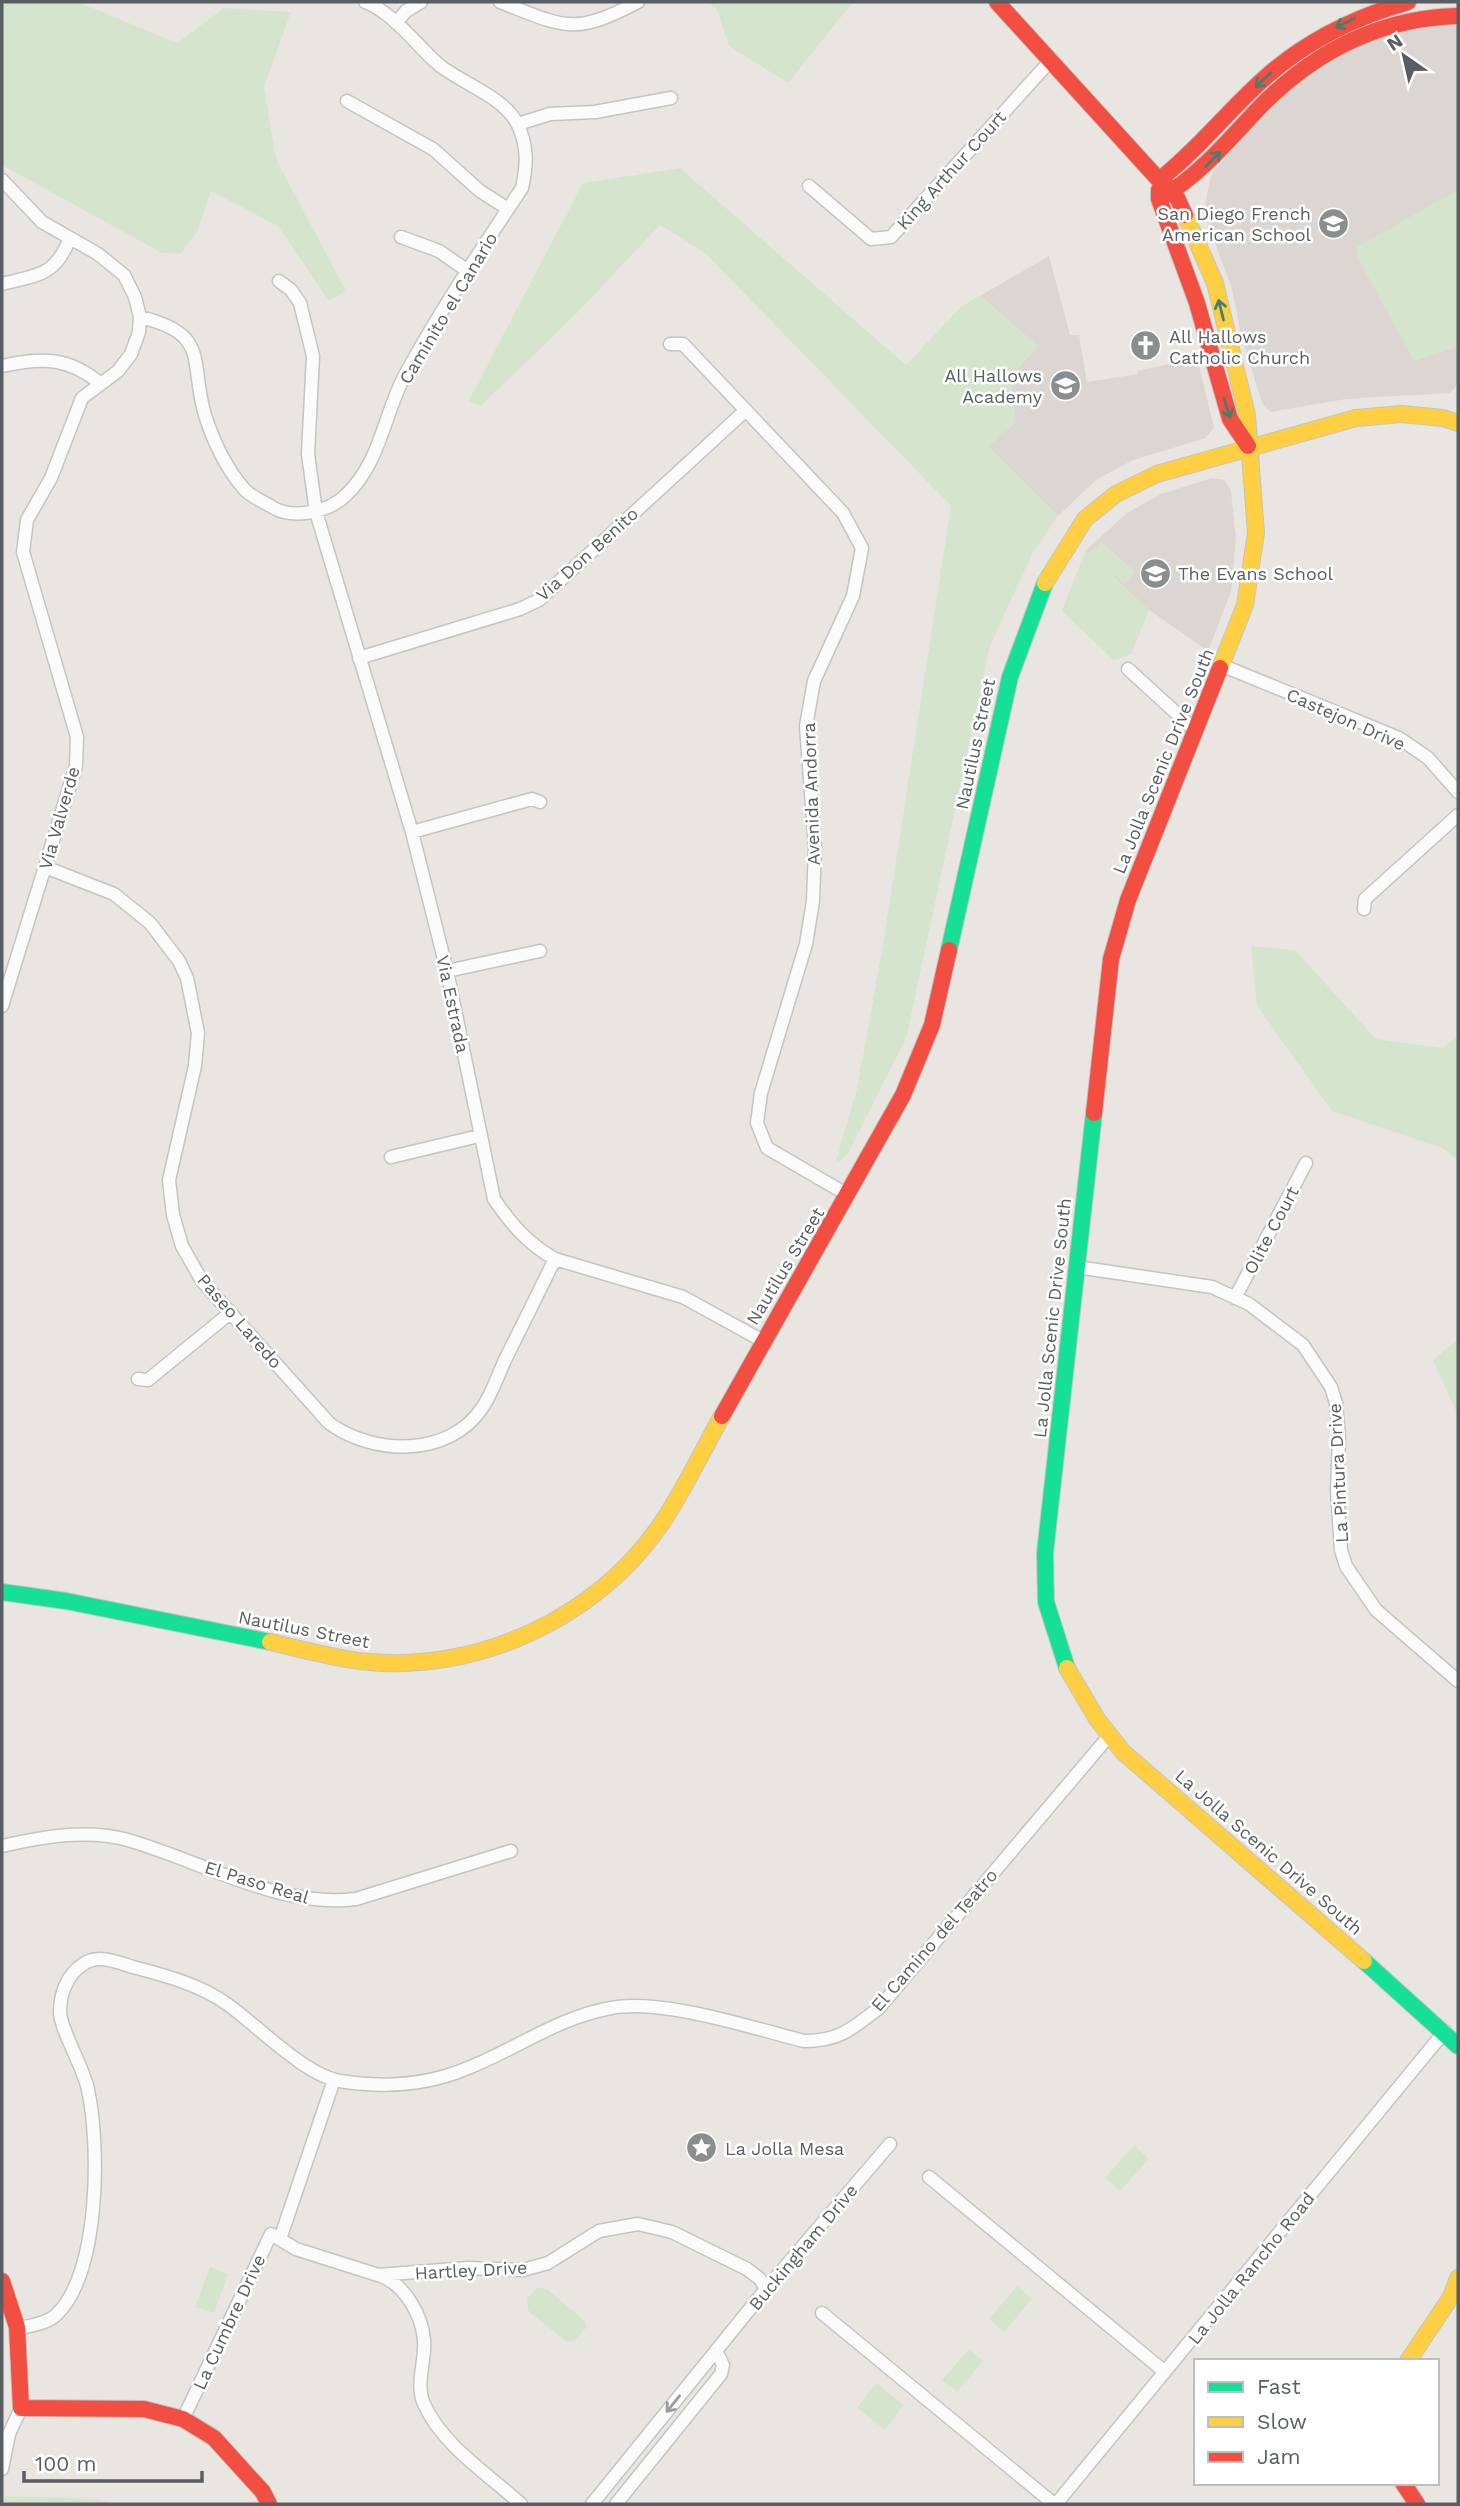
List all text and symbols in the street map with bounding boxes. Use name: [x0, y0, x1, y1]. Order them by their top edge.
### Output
one-way arrow: [1335, 17, 1356, 30]
north arrow: [1369, 21, 1439, 91]
text: N: [1383, 29, 1407, 56]
one-way arrow: [1254, 72, 1272, 88]
street label: King Arthur Court: [892, 106, 1010, 234]
one-way arrow: [1205, 150, 1222, 167]
place label: San Diego French American School: [1158, 203, 1311, 245]
school or university icon: San Diego French American School: [1317, 206, 1351, 240]
street label: Caminito el Canario: [394, 228, 502, 388]
one-way arrow: [1214, 299, 1227, 322]
place label: All Hallows Catholic Church: [1169, 326, 1310, 368]
church icon: All Hallows Catholic Church: [1129, 329, 1163, 363]
place label: All Hallows Academy: [944, 365, 1043, 407]
school or university icon: All Hallows Academy: [1048, 368, 1082, 402]
one-way arrow: [1222, 397, 1234, 419]
street label: Via Don Benito: [532, 503, 642, 605]
school or university icon: The Evans School: [1138, 556, 1172, 590]
place label: The Evans School: [1178, 563, 1334, 584]
street label: La Jolla Scenic Drive South: [1108, 645, 1218, 877]
street label: Nautilus Street: [951, 676, 999, 811]
street label: Castejon Drive: [1283, 683, 1409, 755]
street label: Avenida Andorra: [798, 722, 824, 866]
street label: Via Valverde: [34, 764, 84, 872]
street label: Via Estrada: [432, 953, 474, 1055]
street label: Olite Court: [1239, 1182, 1303, 1278]
street label: La Jolla Scenic Drive South: [1029, 1197, 1075, 1439]
street label: Nautilus Street: [742, 1203, 829, 1328]
street label: Paseo Laredo: [193, 1269, 287, 1373]
street label: La Pintura Drive: [1324, 1403, 1352, 1543]
street label: Nautilus Street: [237, 1606, 372, 1652]
street label: La Jolla Scenic Drive South: [1171, 1765, 1367, 1939]
street label: El Paso Real: [202, 1856, 312, 1908]
street label: El Camino del Teatro: [866, 1865, 1002, 2015]
place icon: La Jolla Mesa: [685, 2131, 719, 2165]
place label: La Jolla Mesa: [725, 2138, 844, 2159]
street label: Buckingham Drive: [744, 2180, 862, 2314]
street label: La Jolla Rancho Road: [1183, 2188, 1319, 2348]
street label: La Cumbre Drive: [188, 2251, 270, 2393]
street label: Hartley Drive: [414, 2257, 528, 2283]
legend: [1194, 2359, 1439, 2485]
text: Fast: [1257, 2374, 1301, 2399]
one-way arrow: [666, 2394, 681, 2412]
text: Slow: [1257, 2409, 1307, 2434]
scale bar: [24, 2440, 203, 2484]
text: Jam: [1257, 2444, 1300, 2469]
text: 100 m: [35, 2451, 97, 2476]

